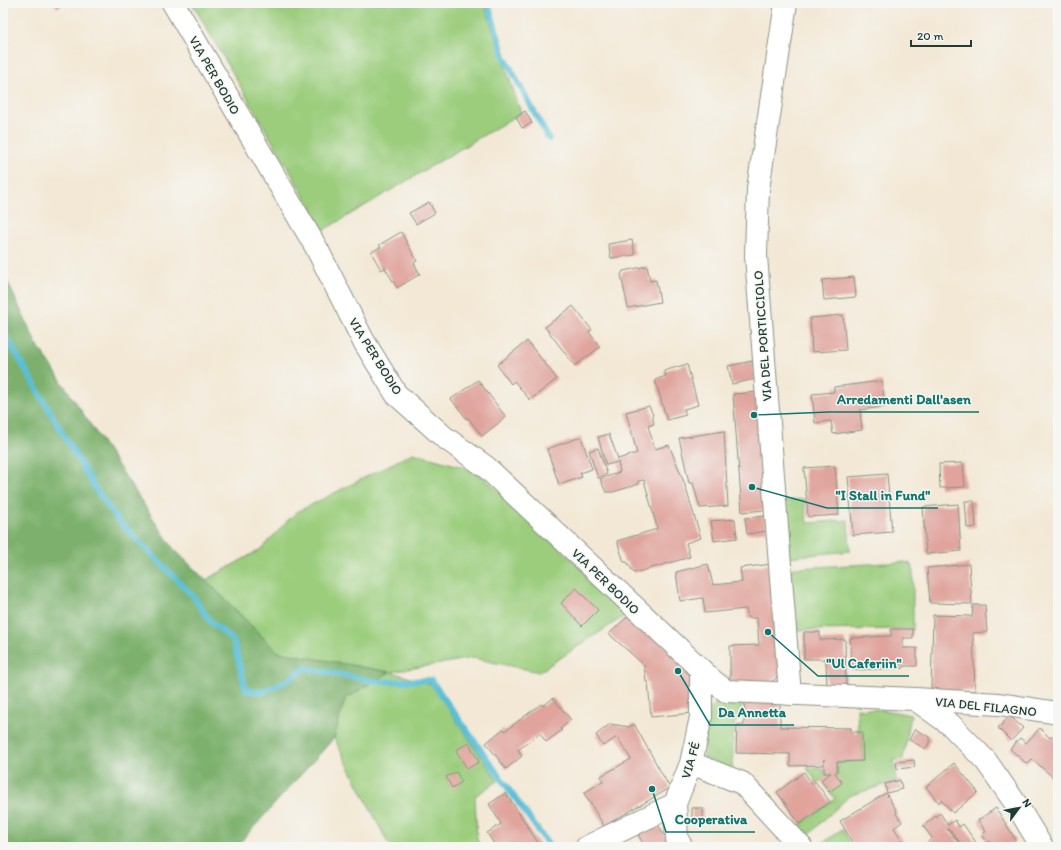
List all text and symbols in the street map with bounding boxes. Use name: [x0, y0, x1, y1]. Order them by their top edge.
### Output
scale bar: [911, 22, 971, 48]
text: 20 m: [917, 29, 944, 43]
street label: VIA PER BODIO: [186, 33, 243, 117]
street label: VIA DEL PORTICCIOLO: [750, 270, 775, 402]
street label: VIA PER BODIO: [346, 315, 405, 398]
callout: Arredamenti Dall'asen: [829, 386, 979, 412]
text: Arredamenti Dall'asen: [836, 391, 971, 408]
callout: "I Stall in Fund": [827, 482, 938, 508]
text: "I Stall in Fund": [836, 487, 930, 504]
street label: VIA PER BODIO: [569, 545, 643, 617]
callout: "Ul Caferiin": [818, 650, 909, 676]
text: "Ul Caferiin": [826, 655, 902, 672]
street label: VIA DEL FILAGNO: [934, 694, 1038, 719]
callout: Da Annetta: [710, 699, 794, 725]
text: Da Annetta: [718, 704, 787, 721]
street label: VIA FÉ: [678, 740, 703, 780]
north arrow: [999, 788, 1039, 828]
text: N: [1020, 796, 1035, 810]
callout: Cooperativa: [666, 806, 755, 832]
text: Cooperativa: [675, 811, 748, 828]

